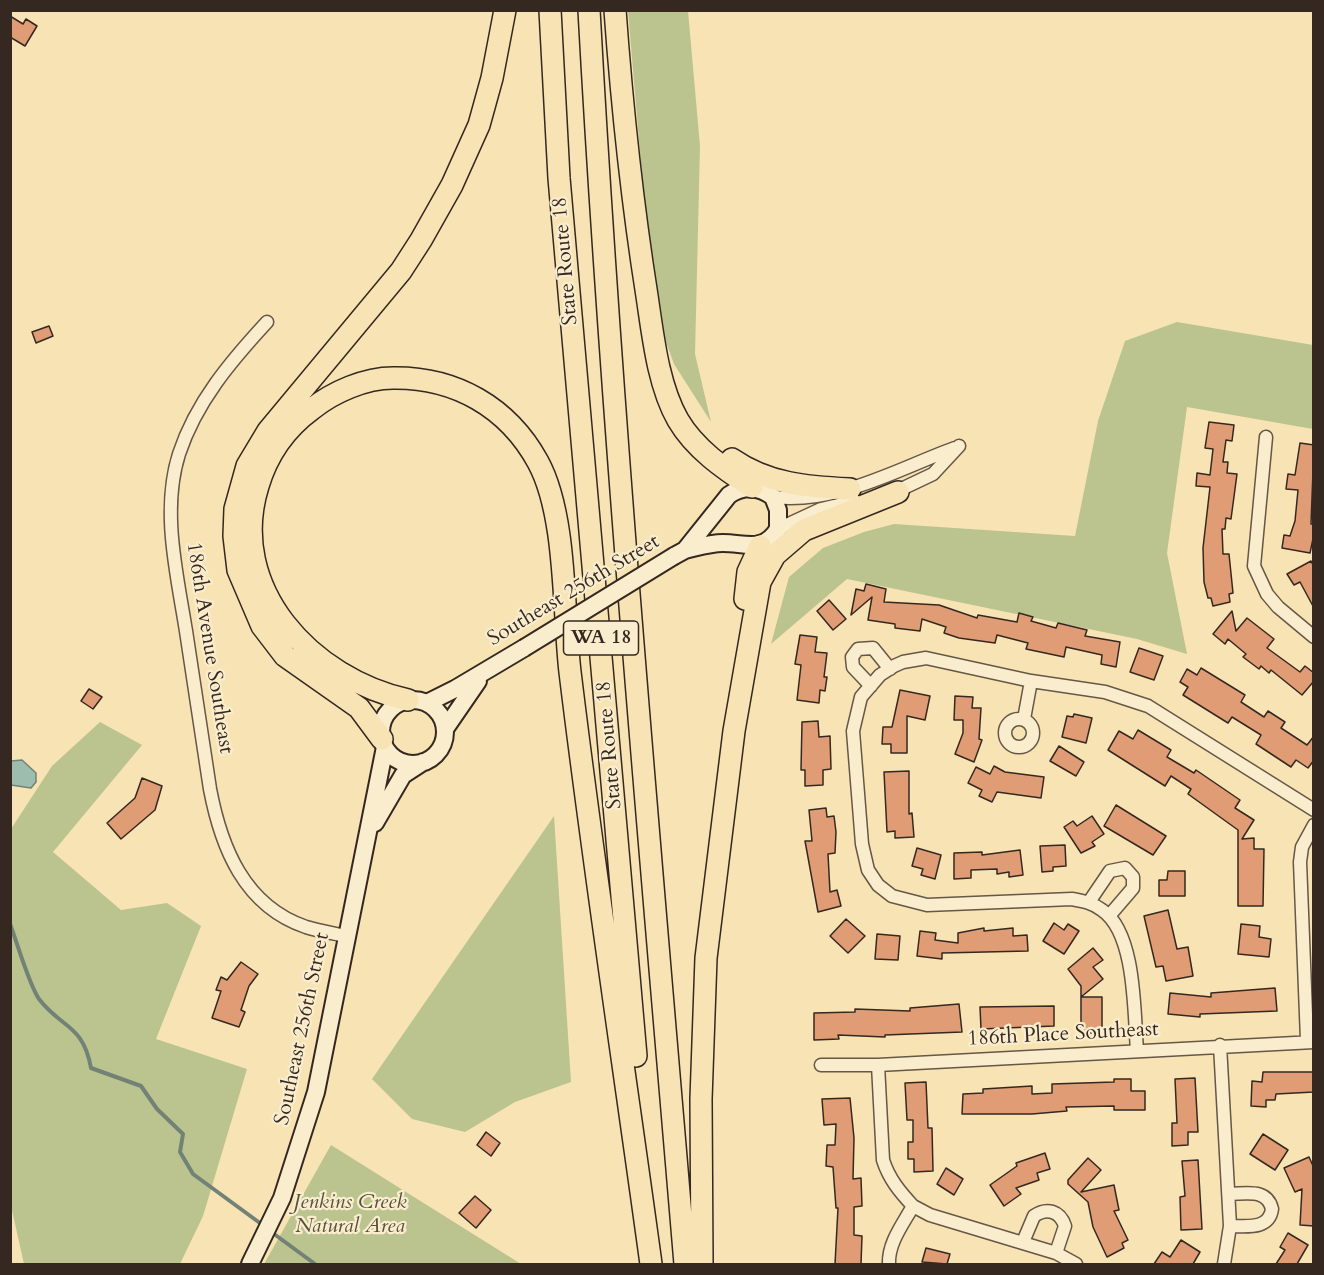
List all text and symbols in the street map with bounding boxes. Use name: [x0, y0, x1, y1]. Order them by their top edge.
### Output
street label: State Route 18: [548, 196, 584, 326]
street label: Southeast 256th Street: [483, 530, 665, 652]
street label: 186th Avenue Southeast: [180, 541, 238, 755]
road number: WA 18: [564, 621, 638, 655]
street label: State Route 18: [592, 680, 628, 810]
street label: Southeast 256th Street: [270, 930, 336, 1128]
street label: 186th Place Southeast: [967, 1017, 1159, 1053]
park label: Jenkins Creek Natural Area: [293, 1190, 407, 1240]

